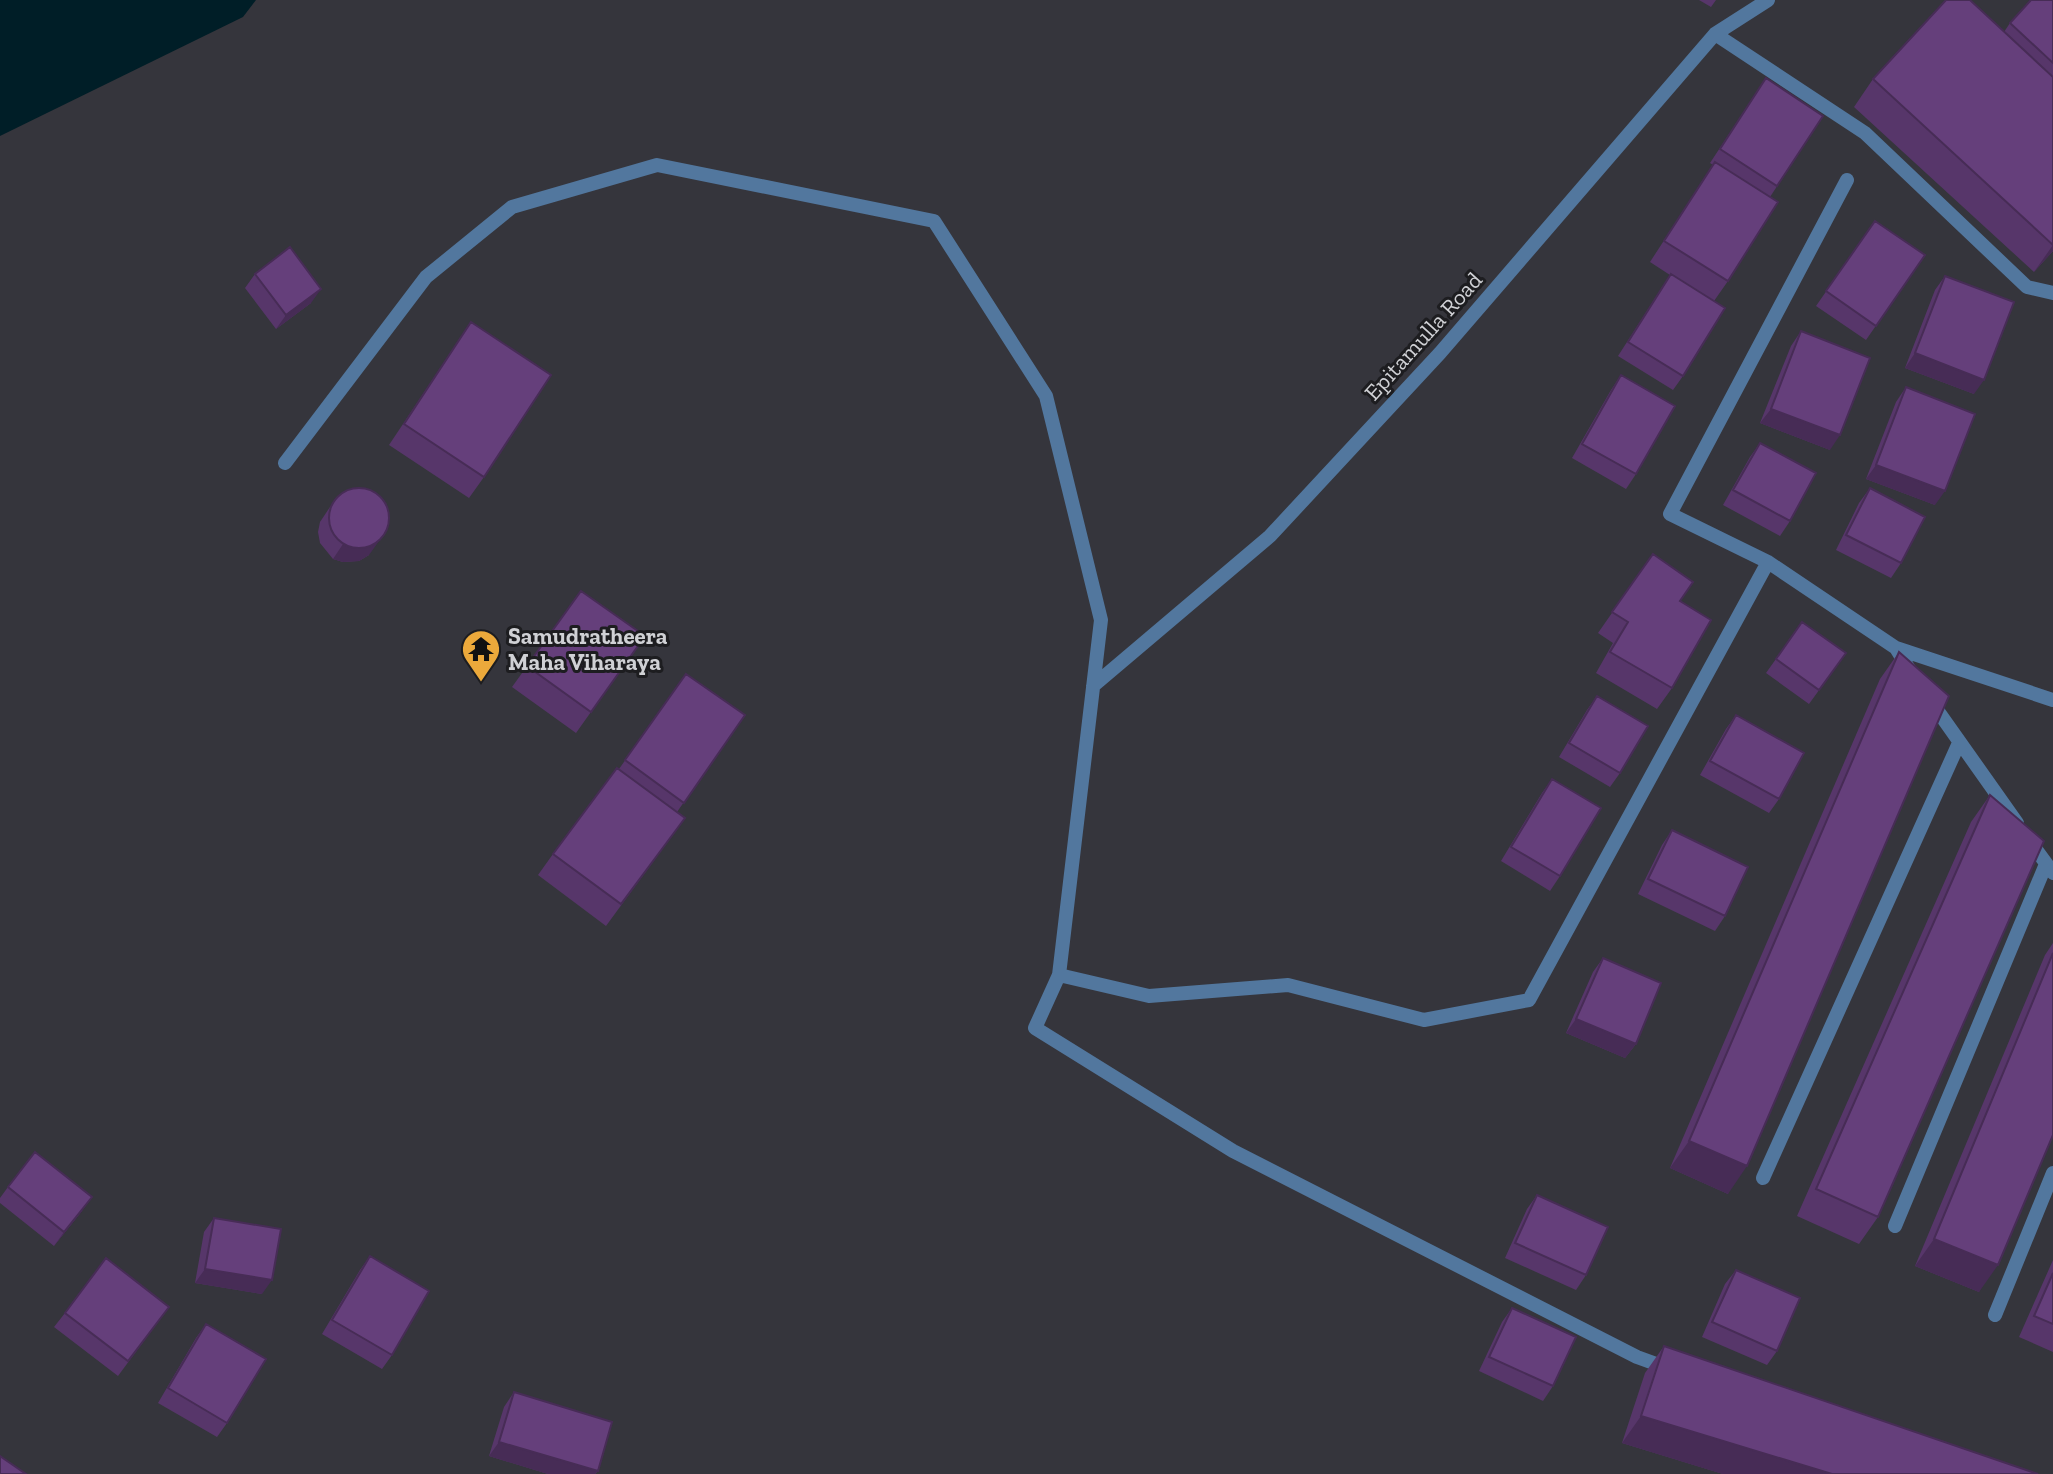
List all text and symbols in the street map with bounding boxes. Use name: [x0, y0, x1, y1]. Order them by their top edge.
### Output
street label: Epitamulla Road: [1358, 266, 1488, 406]
place label: Samudratheera Maha Viharaya: [508, 622, 668, 676]
temple icon: Samudratheera Maha Viharaya: [460, 628, 502, 683]

